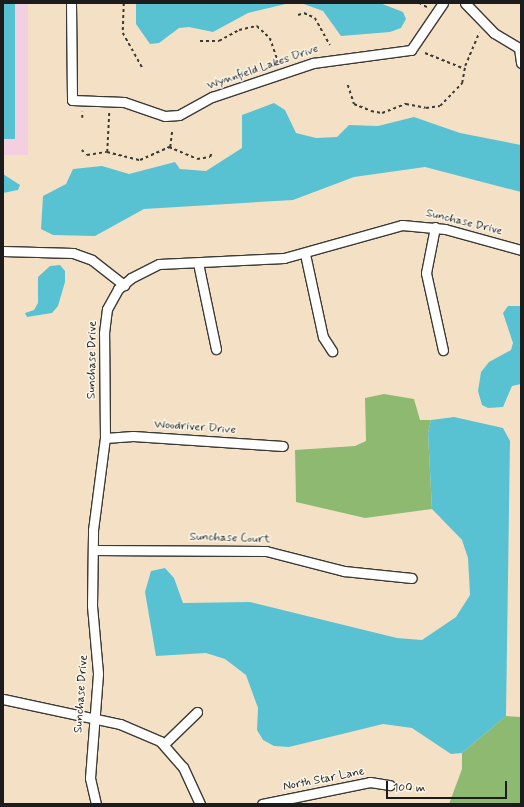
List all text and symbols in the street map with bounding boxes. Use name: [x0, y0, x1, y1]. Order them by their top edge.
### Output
street label: Wynnfield Lakes Drive: [206, 42, 320, 94]
street label: Sunchase Drive: [425, 207, 503, 239]
street label: Sunchase Drive: [85, 321, 101, 399]
street label: Woodriver Drive: [154, 418, 236, 438]
street label: Sunchase Court: [190, 530, 270, 548]
street label: Sunchase Drive: [72, 655, 92, 733]
street label: North Star Lane: [282, 765, 366, 795]
scale bar: [388, 773, 509, 799]
text: 100 m: [393, 780, 425, 796]

